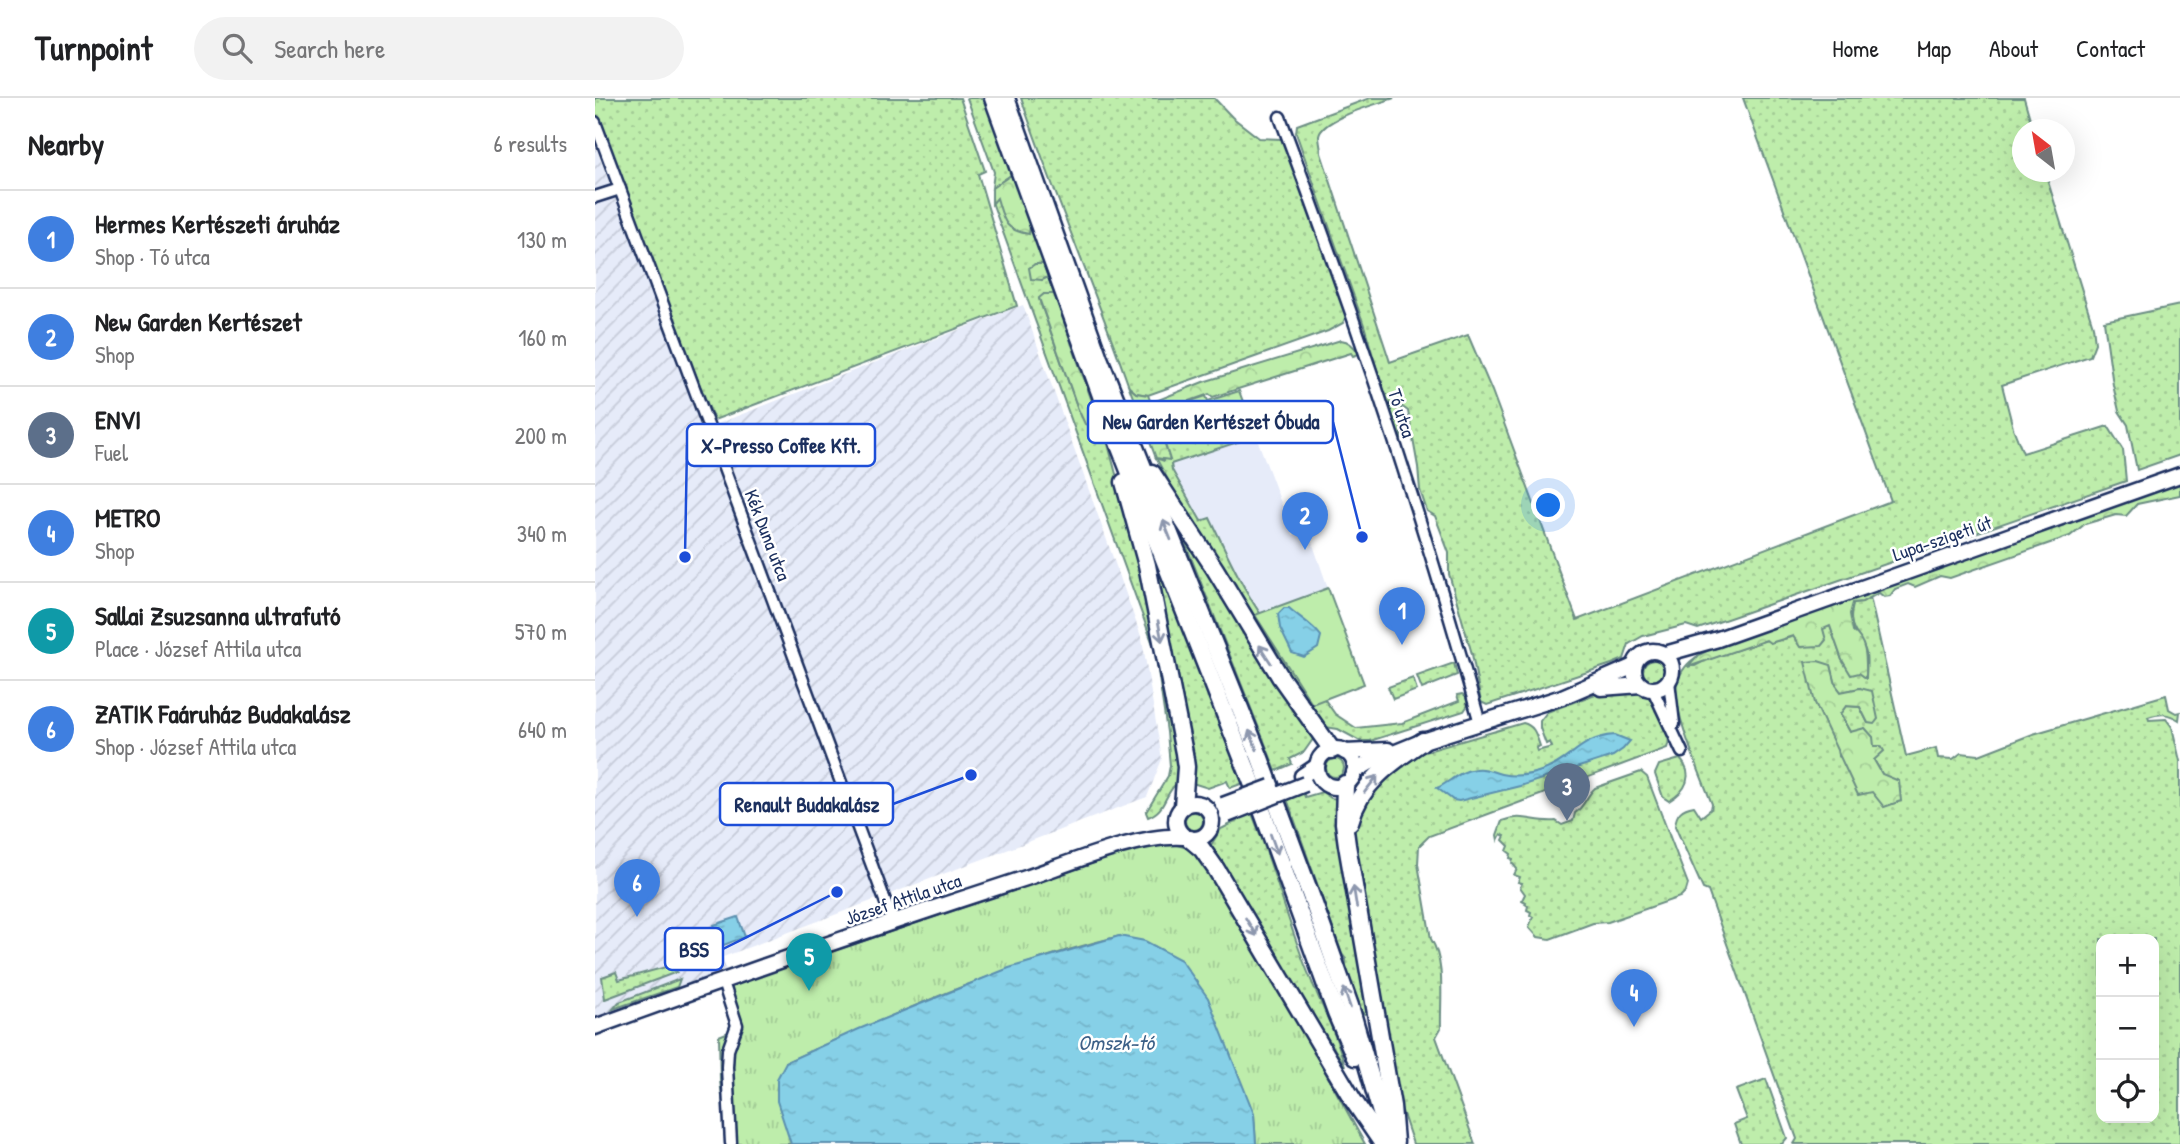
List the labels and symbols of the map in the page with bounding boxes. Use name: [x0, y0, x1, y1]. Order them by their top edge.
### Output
north arrow: [2012, 119, 2075, 182]
street label: Tó utca: [1382, 385, 1422, 441]
callout: New Garden Kertészet Óbuda: [1088, 401, 1333, 443]
text: New Garden Kertészet Óbuda: [1103, 407, 1320, 436]
callout: X-Presso Coffee Kft.: [687, 424, 875, 466]
text: X-Presso Coffee Kft.: [701, 431, 861, 460]
street label: Kék Duna utca: [739, 486, 797, 585]
your location: [1531, 488, 1565, 522]
pin: 2: [1282, 492, 1328, 550]
street label: Lupa-szigeti út: [1889, 509, 1995, 567]
one-way arrow: [1160, 519, 1173, 541]
pin: 1: [1379, 587, 1425, 645]
one-way arrow: [1154, 619, 1168, 642]
one-way arrow: [1258, 644, 1272, 664]
one-way arrow: [1245, 730, 1258, 752]
pin: 3: [1544, 763, 1590, 821]
one-way arrow: [1363, 775, 1379, 793]
callout: Renault Budakalász: [720, 783, 893, 825]
text: Renault Budakalász: [735, 790, 879, 819]
one-way arrow: [1269, 833, 1281, 855]
pin: 6: [614, 859, 660, 917]
street label: József Attila utca: [841, 867, 965, 931]
one-way arrow: [1348, 886, 1361, 909]
one-way arrow: [1244, 917, 1258, 937]
callout: BSS: [665, 928, 723, 970]
pin: 5: [786, 933, 832, 991]
text: BSS: [679, 935, 709, 964]
pin: 4: [1611, 969, 1657, 1027]
one-way arrow: [1340, 987, 1353, 1009]
water label: Omszk-tó: [1078, 1028, 1155, 1057]

